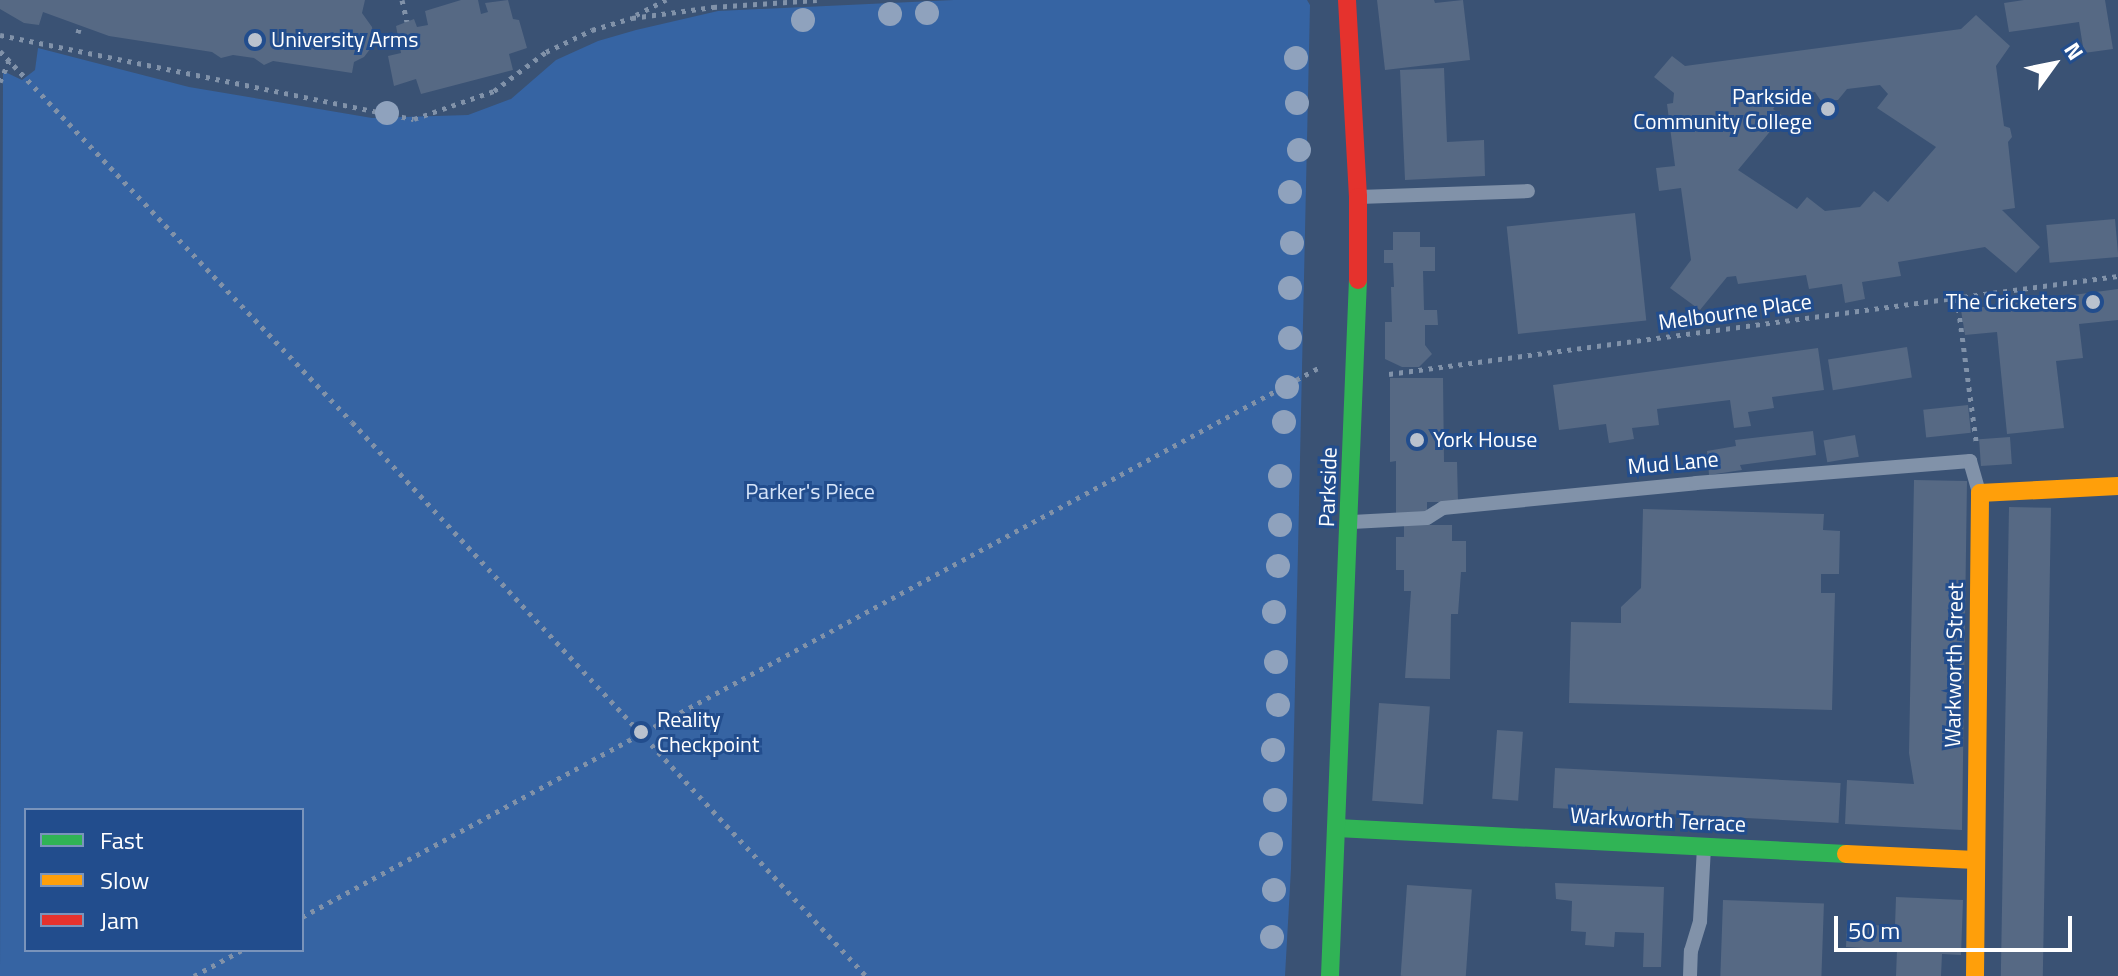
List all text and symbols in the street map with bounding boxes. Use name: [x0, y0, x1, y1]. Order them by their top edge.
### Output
north arrow: [2014, 24, 2094, 104]
place label: University Arms: [271, 27, 418, 53]
marker: University Arms: [246, 31, 264, 49]
text: N: [2056, 35, 2093, 67]
place label: Parkside Community College: [1633, 83, 1812, 134]
marker: Parkside Community College: [1819, 100, 1837, 118]
street label: Melbourne Place: [1657, 288, 1813, 336]
place label: The Cricketers: [1946, 289, 2077, 315]
marker: The Cricketers: [2084, 293, 2102, 311]
place label: York House: [1433, 427, 1537, 453]
marker: York House: [1408, 431, 1426, 449]
street label: Mud Lane: [1626, 446, 1720, 480]
street label: Parkside: [1313, 447, 1343, 527]
park label: Parker's Piece: [745, 479, 875, 505]
street label: Warkworth Street: [1939, 582, 1969, 748]
place label: Reality Checkpoint: [657, 706, 760, 758]
marker: Reality Checkpoint: [632, 723, 650, 741]
street label: Warkworth Terrace: [1569, 802, 1747, 838]
legend: [24, 808, 304, 952]
text: Fast: [100, 822, 143, 858]
text: Slow: [100, 862, 149, 898]
scale bar: [1838, 900, 2076, 950]
text: Jam: [100, 902, 139, 938]
text: 50 m: [1848, 912, 1900, 948]

